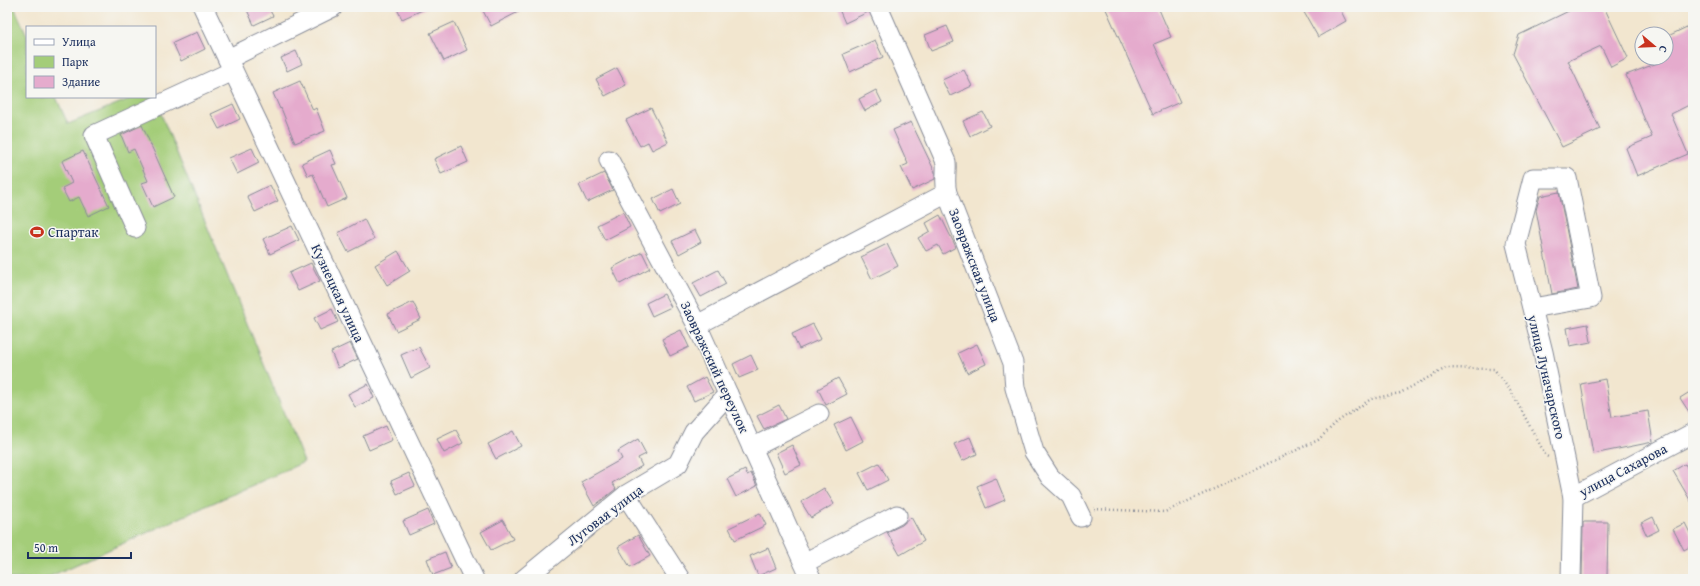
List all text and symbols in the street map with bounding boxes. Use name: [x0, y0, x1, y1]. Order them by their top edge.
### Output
legend: [26, 26, 156, 98]
north arrow: [1634, 26, 1674, 66]
text: Улица: [62, 33, 96, 50]
text: С: [1655, 44, 1672, 55]
text: Парк: [62, 53, 89, 70]
text: Здание: [62, 73, 101, 90]
street label: Заовражская улица: [944, 205, 1006, 325]
place label: Спартак: [48, 222, 99, 242]
sports icon: Спартак: [29, 224, 45, 240]
street label: Кузнецкая улица: [306, 241, 370, 346]
street label: Заовражский переулок: [676, 298, 755, 437]
street label: улица Луначарского: [1523, 312, 1571, 441]
street label: улица Сахарова: [1575, 438, 1671, 502]
street label: Луговая улица: [563, 480, 647, 550]
scale bar: [28, 534, 131, 560]
text: 50 m: [34, 539, 58, 556]

